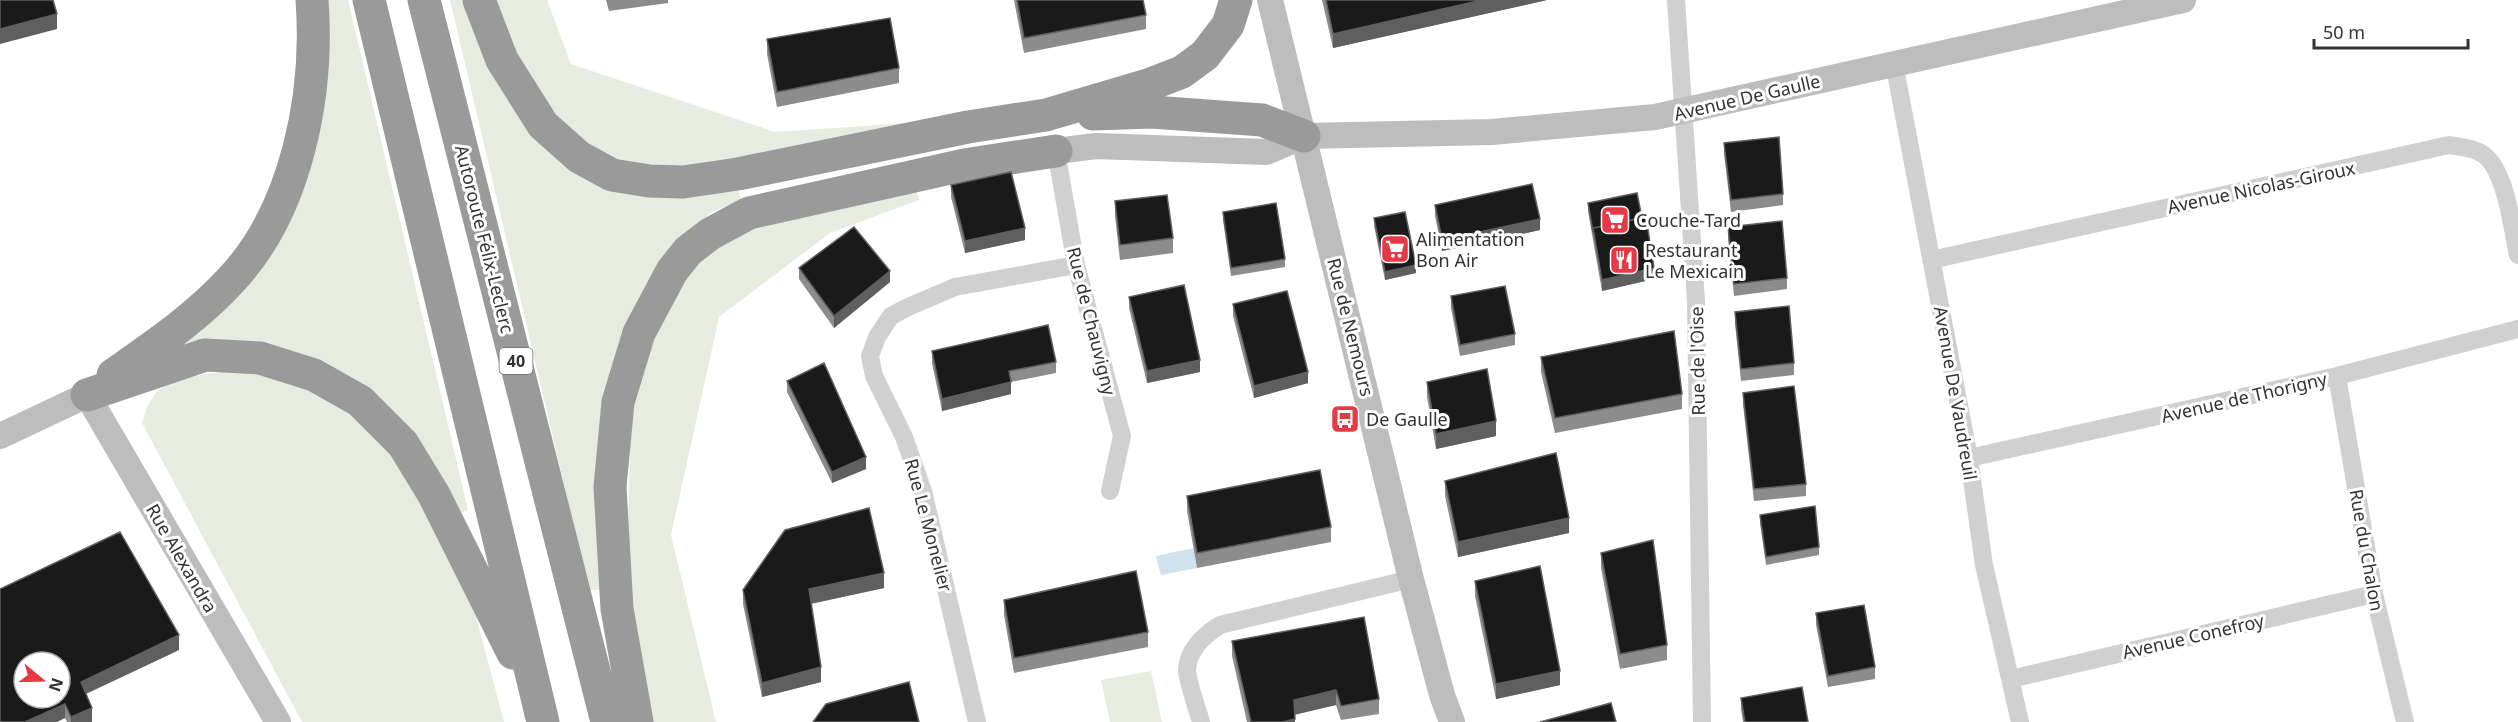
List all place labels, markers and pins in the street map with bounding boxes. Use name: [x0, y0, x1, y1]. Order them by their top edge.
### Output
supermarket icon: Couche-Tard: [1599, 204, 1631, 236]
place label: Couche-Tard: [1636, 208, 1741, 232]
place label: Alimentation Bon Air: [1416, 227, 1525, 272]
supermarket icon: Alimentation Bon Air: [1379, 233, 1411, 265]
place label: Restaurant Le Mexicain: [1645, 238, 1744, 283]
restaurant icon: Restaurant Le Mexicain: [1608, 244, 1640, 276]
bus stop icon: De Gaulle: [1329, 403, 1361, 435]
place label: De Gaulle: [1366, 407, 1448, 431]

